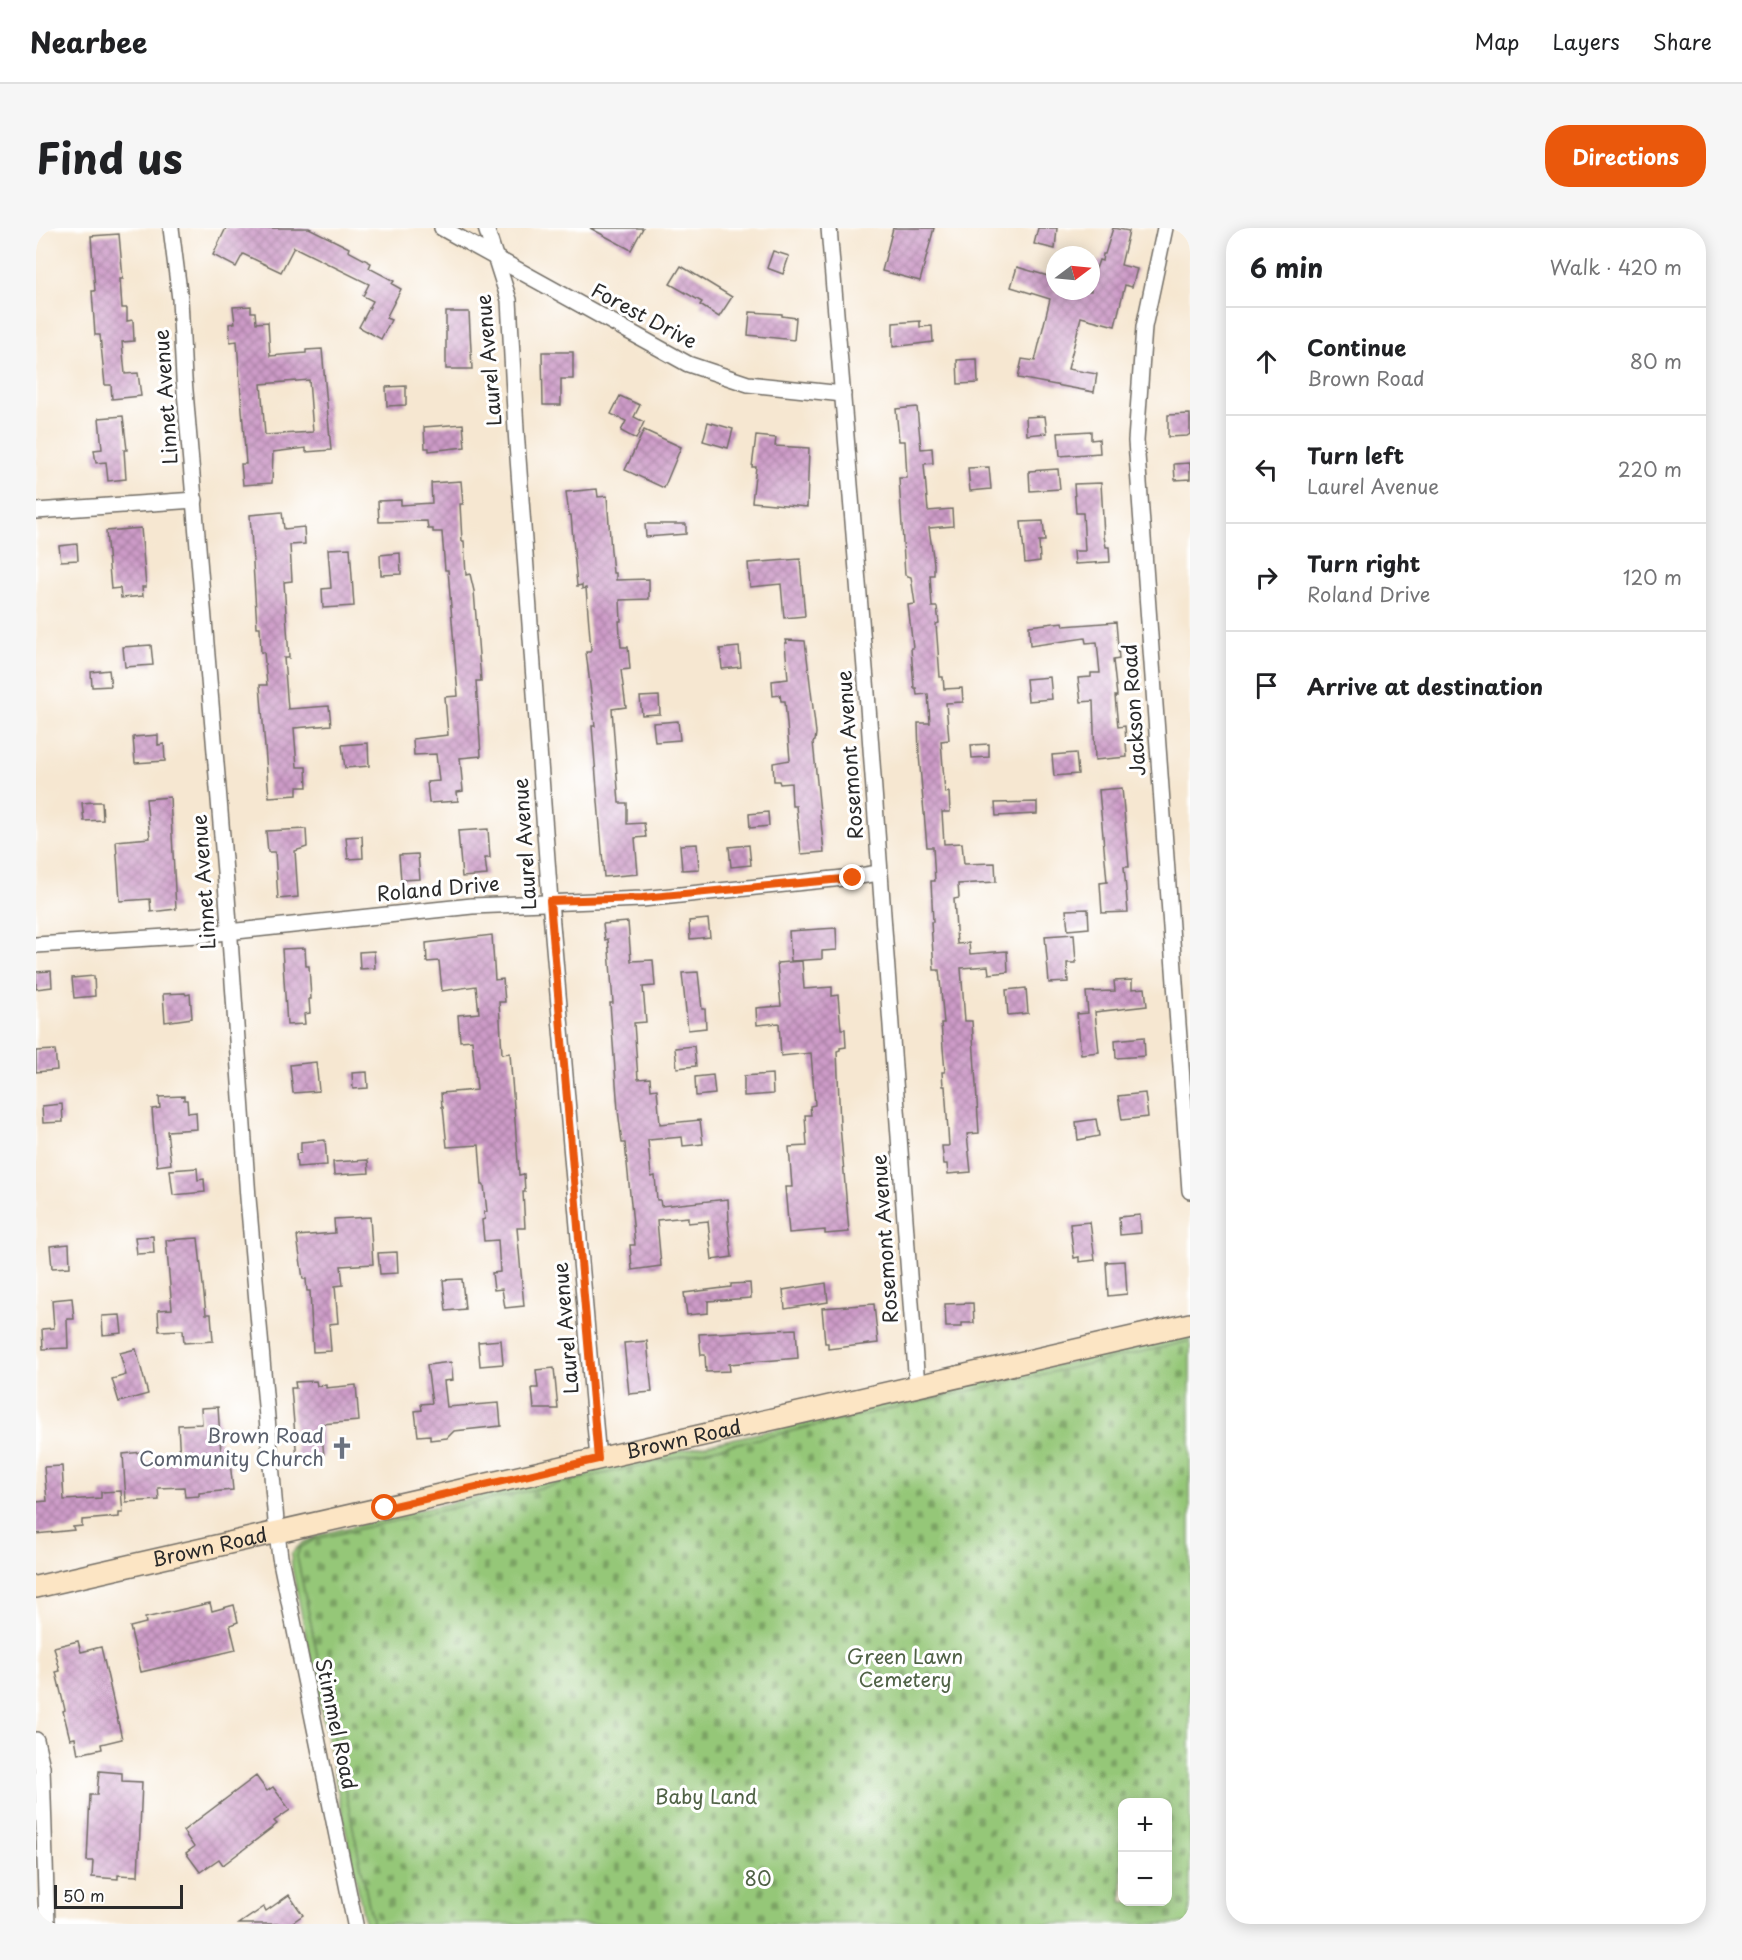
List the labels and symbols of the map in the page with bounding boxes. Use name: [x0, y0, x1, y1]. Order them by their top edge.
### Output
north arrow: [1046, 246, 1100, 300]
street label: Forest Drive: [586, 275, 703, 356]
street label: Laurel Avenue: [467, 293, 509, 427]
street label: Linnet Avenue: [145, 328, 185, 466]
street label: Jackson Road: [1113, 643, 1153, 777]
street label: Rosemont Avenue: [828, 669, 870, 841]
street label: Laurel Avenue: [504, 777, 544, 911]
street label: Linnet Avenue: [183, 813, 223, 951]
route end: [839, 864, 865, 890]
street label: Roland Drive: [375, 868, 501, 908]
street label: Rosemont Avenue: [863, 1153, 905, 1325]
street label: Laurel Avenue: [544, 1261, 586, 1395]
street label: Brown Road: [622, 1411, 744, 1466]
place label: Brown Road Community Church: [139, 1420, 324, 1473]
church icon: Brown Road Community Church: [329, 1435, 355, 1461]
route start: [371, 1494, 397, 1520]
street label: Brown Road: [149, 1519, 270, 1574]
park label: Green Lawn Cemetery: [847, 1641, 963, 1694]
street label: Stimmel Road: [308, 1656, 365, 1792]
park label: Baby Land: [655, 1781, 757, 1811]
park label: 80: [744, 1863, 772, 1893]
scale bar: [54, 1882, 183, 1910]

